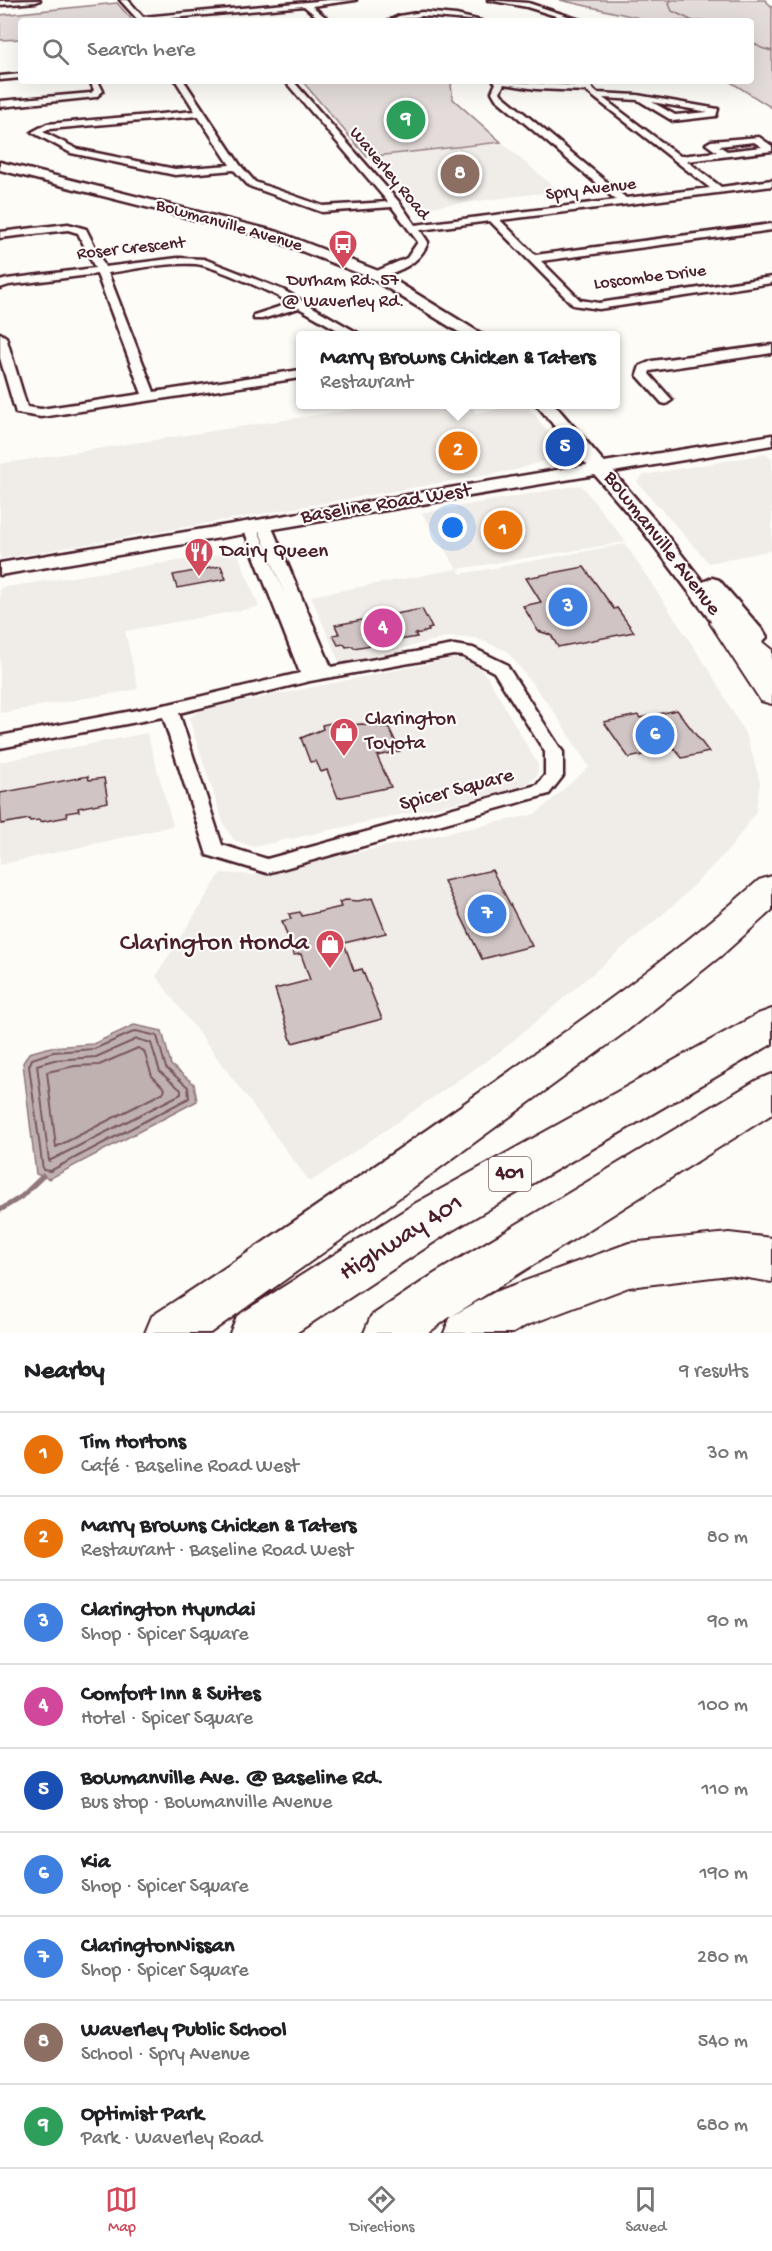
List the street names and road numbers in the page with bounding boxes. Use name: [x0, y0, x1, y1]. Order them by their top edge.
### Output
street label: Waverley Road: [344, 123, 435, 226]
street label: Spry Avenue: [545, 174, 638, 206]
street label: Bowmanville Avenue: [152, 195, 305, 257]
street label: Roser Crescent: [76, 233, 188, 265]
street label: Loscombe Drive: [593, 261, 708, 295]
street label: Bowmanville Avenue: [596, 466, 726, 622]
street label: Baseline Road West: [298, 479, 475, 531]
street label: Spicer Square: [397, 763, 518, 818]
road number: 401: [489, 1157, 531, 1191]
street label: Highway 401: [334, 1189, 470, 1289]

